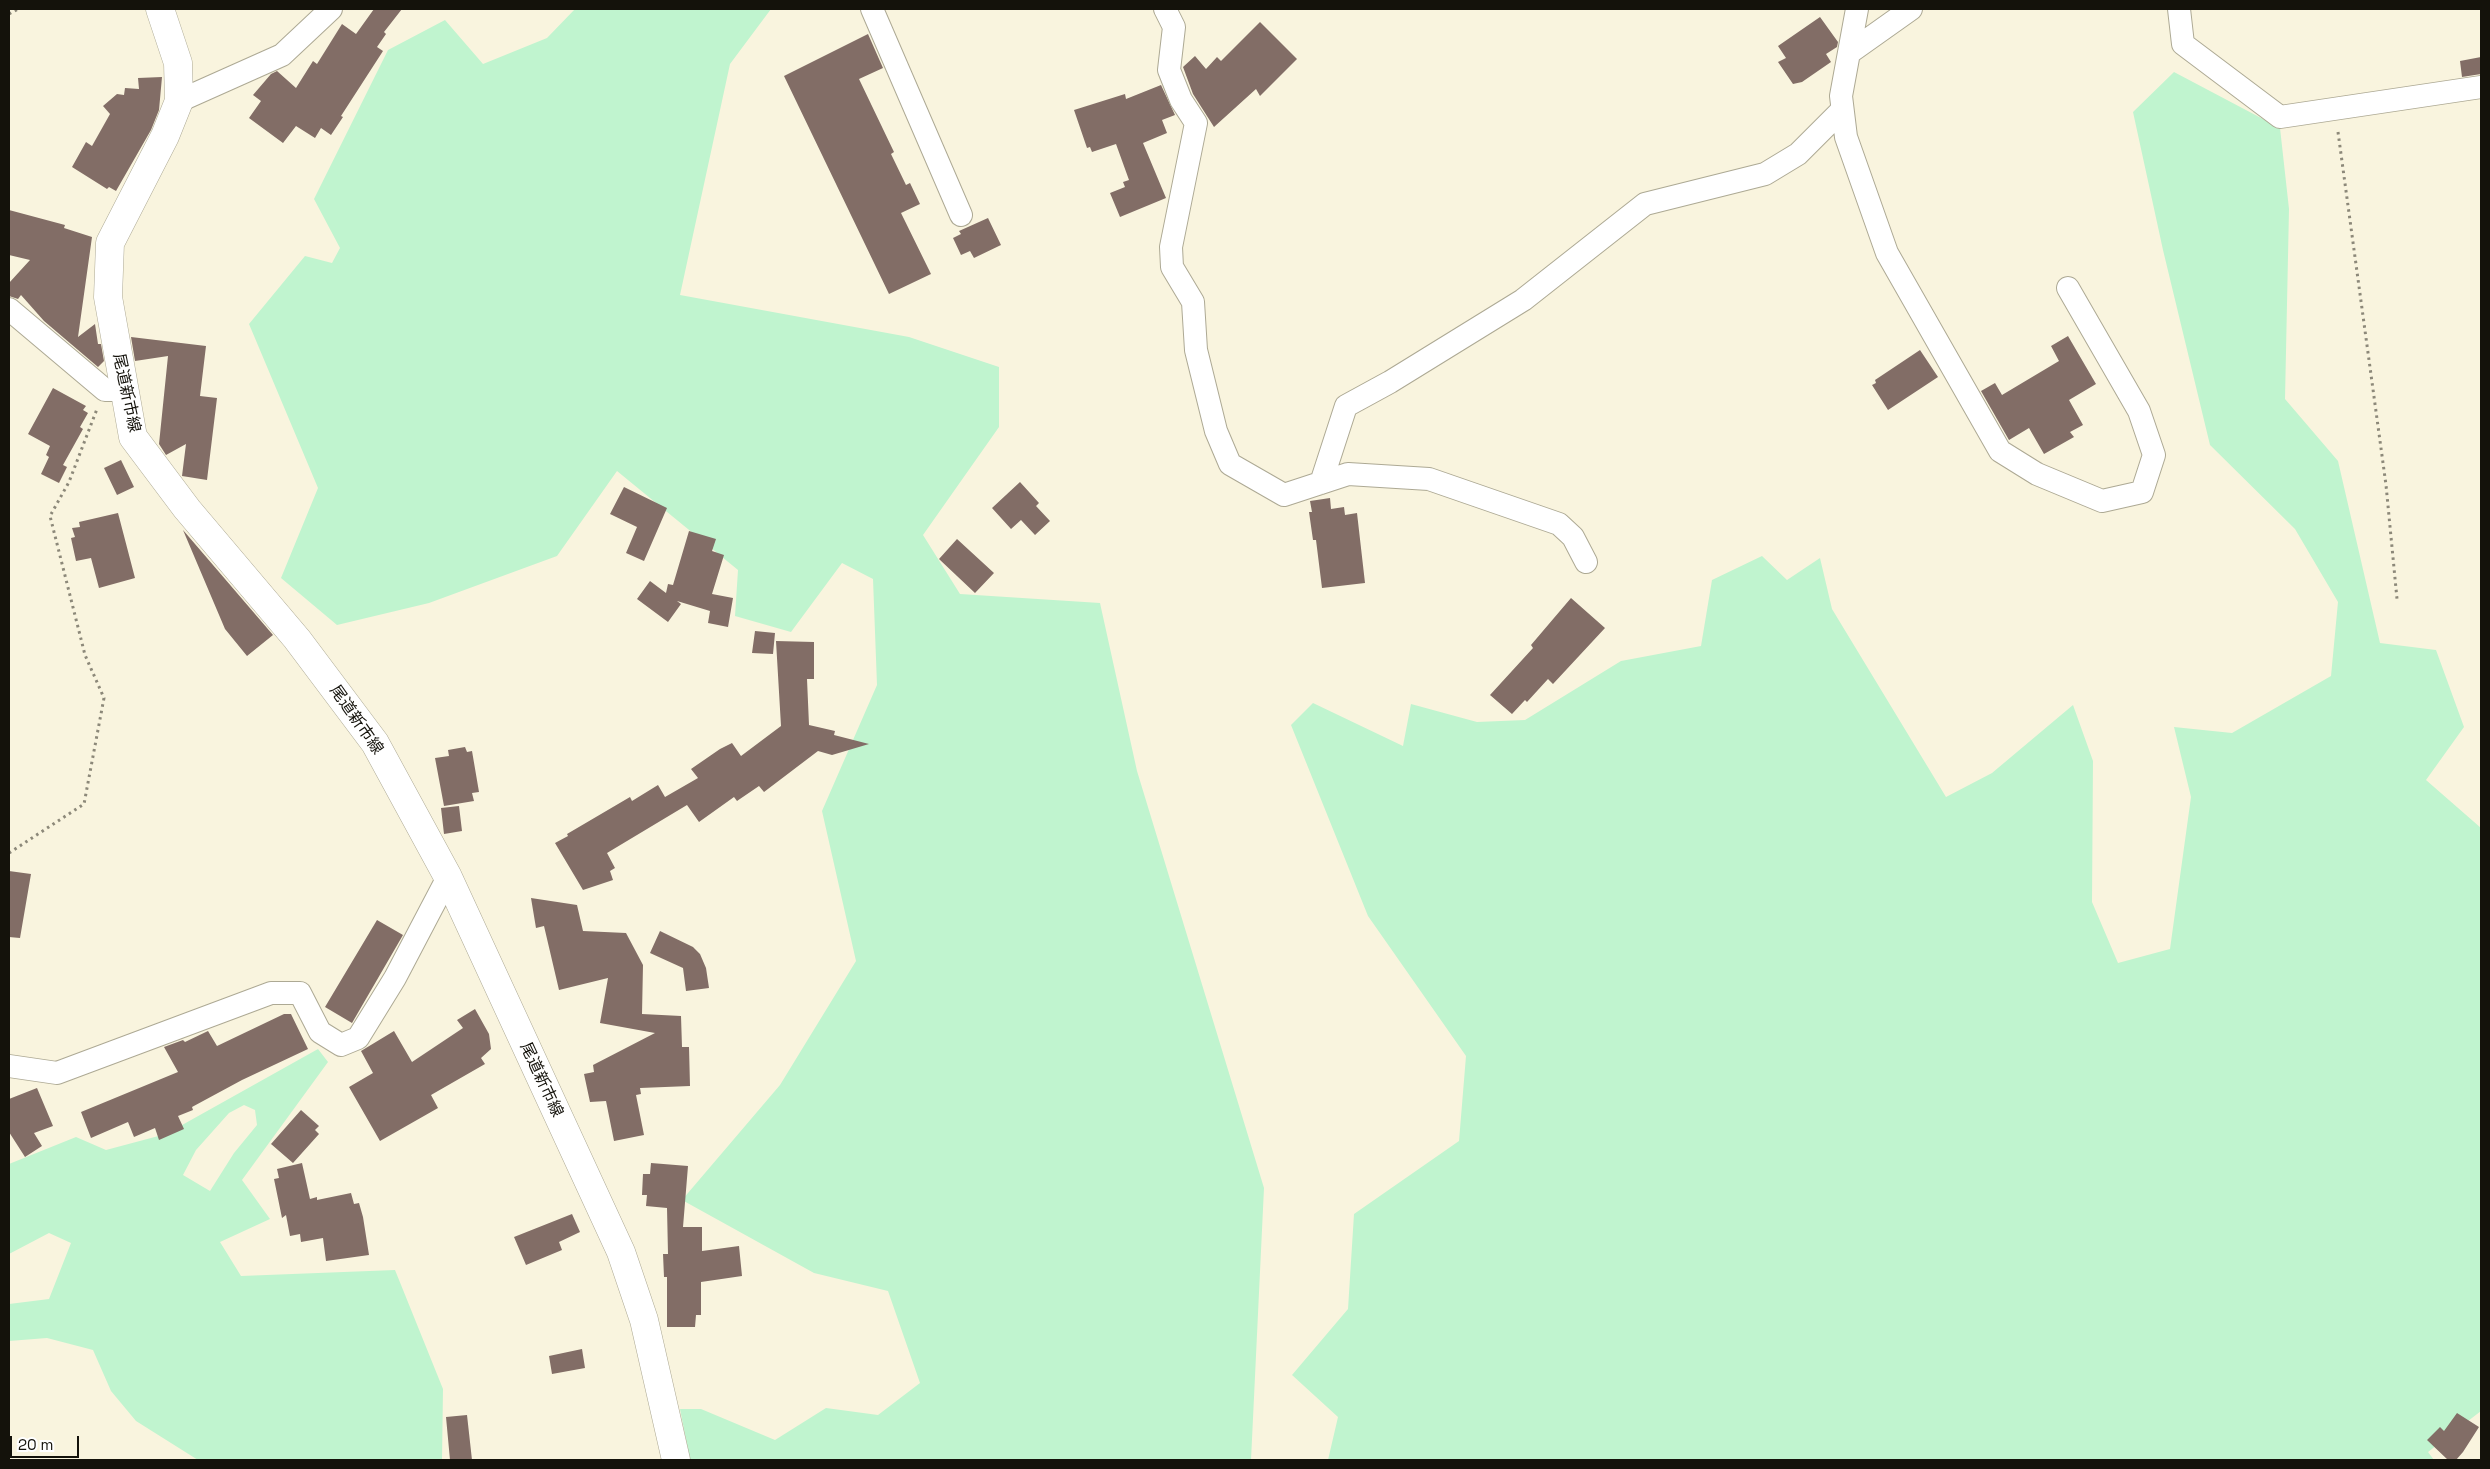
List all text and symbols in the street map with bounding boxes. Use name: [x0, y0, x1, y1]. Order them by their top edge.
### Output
street label: 尾道新市線: [108, 352, 144, 434]
street label: 尾道新市線: [325, 682, 387, 758]
street label: 尾道新市線: [515, 1040, 567, 1120]
scale bar: [12, 1426, 81, 1458]
text: 20 m: [18, 1435, 53, 1454]

